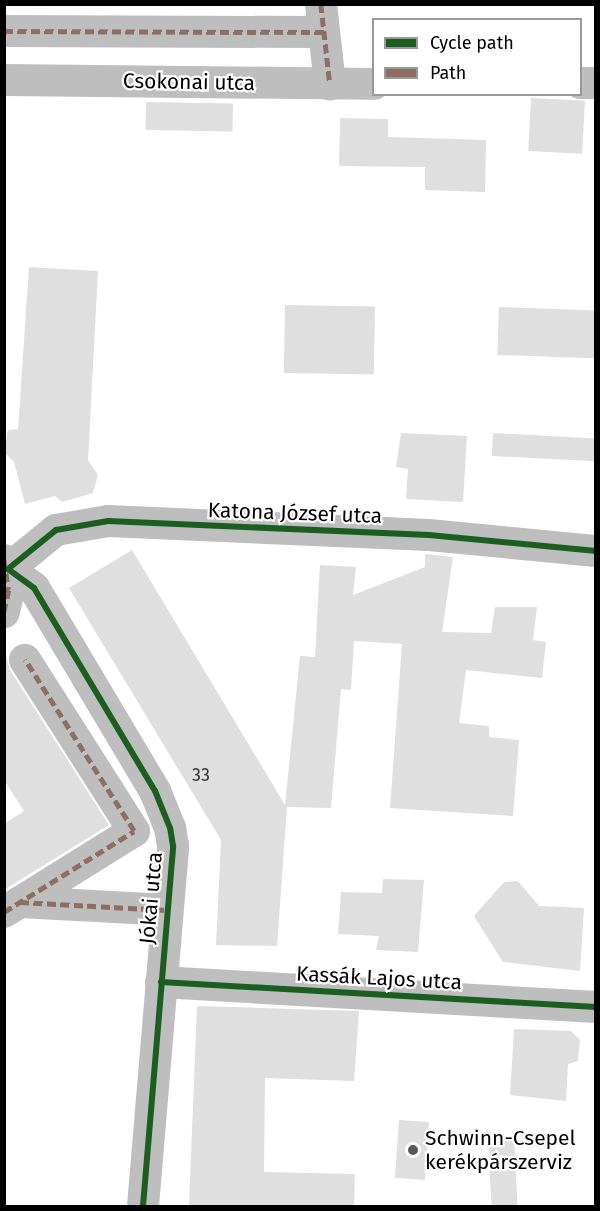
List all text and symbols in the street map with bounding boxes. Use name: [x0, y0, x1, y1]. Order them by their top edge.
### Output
legend: [372, 18, 582, 96]
text: Cycle path: [430, 32, 514, 54]
text: Path: [430, 62, 466, 84]
street label: Csokonai utca: [123, 68, 255, 96]
street label: Katona József utca: [207, 497, 383, 529]
house number: 33: [192, 764, 210, 786]
street label: Jókai utca: [134, 851, 168, 945]
street label: Kassák Lajos utca: [295, 961, 463, 995]
place label: Schwinn-Csepel kerékpárszerviz: [425, 1125, 576, 1175]
marker: Schwinn-Csepel kerékpárszerviz: [406, 1143, 420, 1157]

